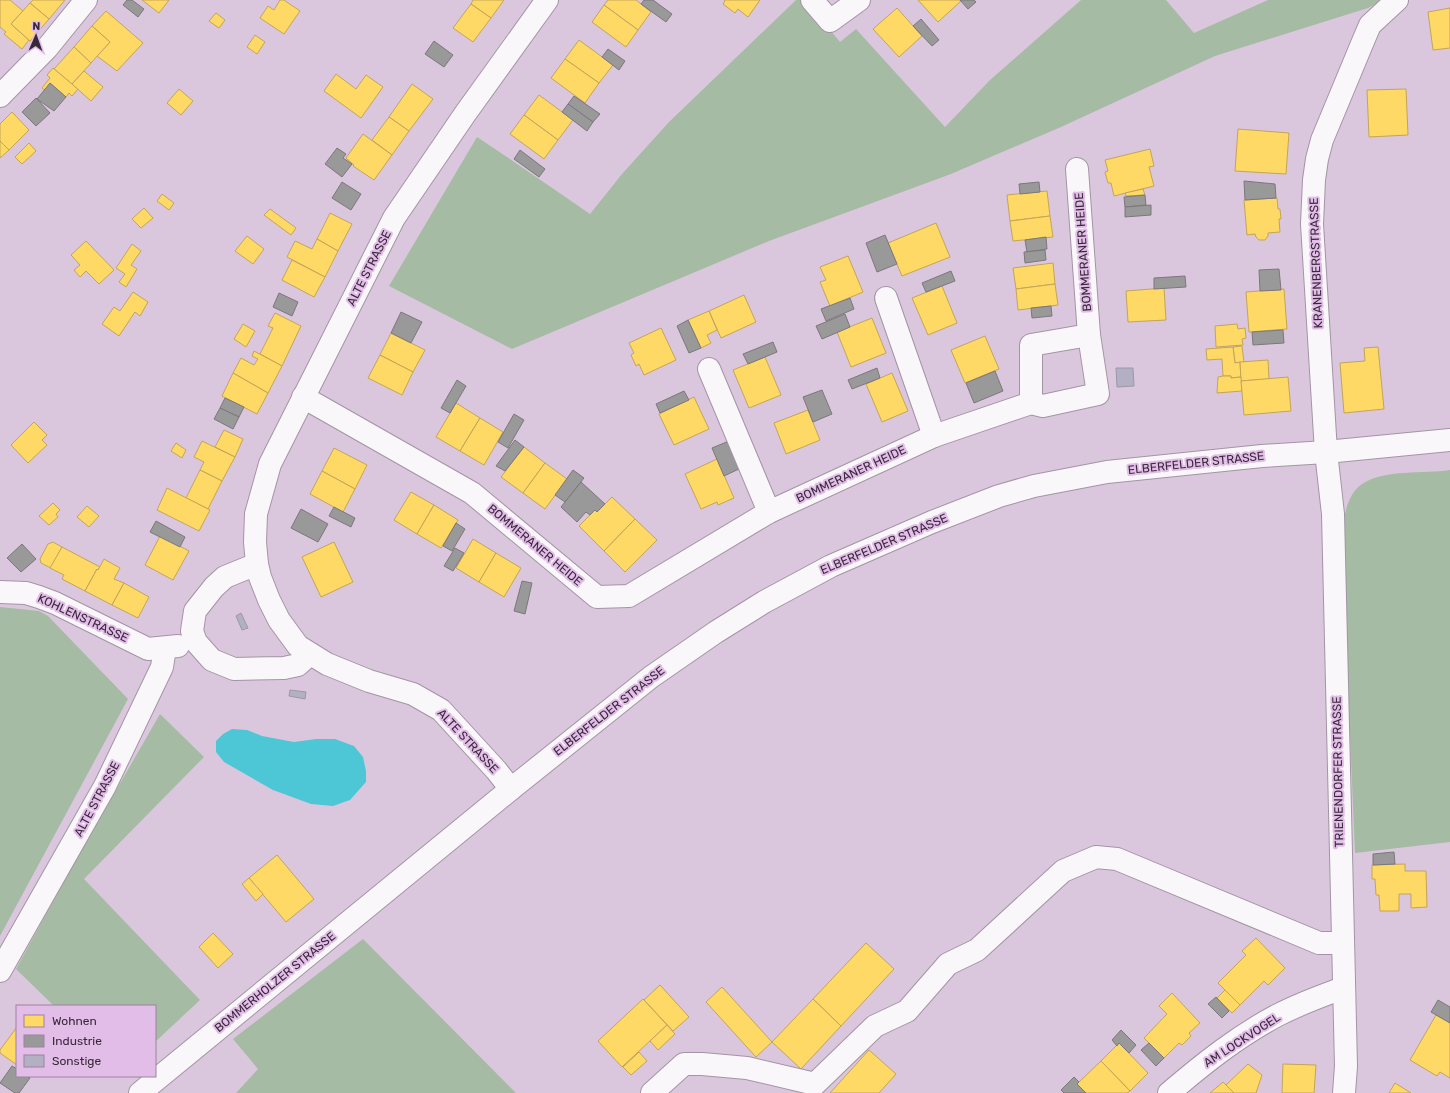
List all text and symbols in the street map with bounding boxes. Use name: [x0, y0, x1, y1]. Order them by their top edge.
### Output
north arrow: [16, 16, 56, 56]
text: N: [32, 20, 41, 33]
street label: BOMMERANER HEIDE: [1072, 192, 1094, 312]
street label: KRANENBERGSTRASSE: [1307, 197, 1325, 329]
street label: ALTE STRASSE: [344, 228, 394, 308]
street label: BOMMERANER HEIDE: [794, 442, 908, 506]
street label: ELBERFELDER STRASSE: [1127, 449, 1265, 477]
street label: BOMMERANER HEIDE: [485, 501, 585, 589]
street label: ELBERFELDER STRASSE: [818, 511, 950, 577]
street label: KOHLENSTRASSE: [36, 591, 130, 645]
street label: ELBERFELDER STRASSE: [551, 663, 667, 759]
street label: TRIENENDORFER STRASSE: [1330, 696, 1346, 848]
street label: ALTE STRASSE: [435, 706, 501, 776]
street label: ALTE STRASSE: [71, 759, 123, 839]
street label: BOMMERHOLZER STRASSE: [212, 929, 338, 1035]
legend: [16, 1005, 156, 1077]
street label: AM LOCKVOGEL: [1201, 1010, 1283, 1070]
text: Wohnen: [52, 1014, 97, 1028]
text: Industrie: [52, 1034, 102, 1048]
text: Sonstige: [52, 1054, 101, 1068]

